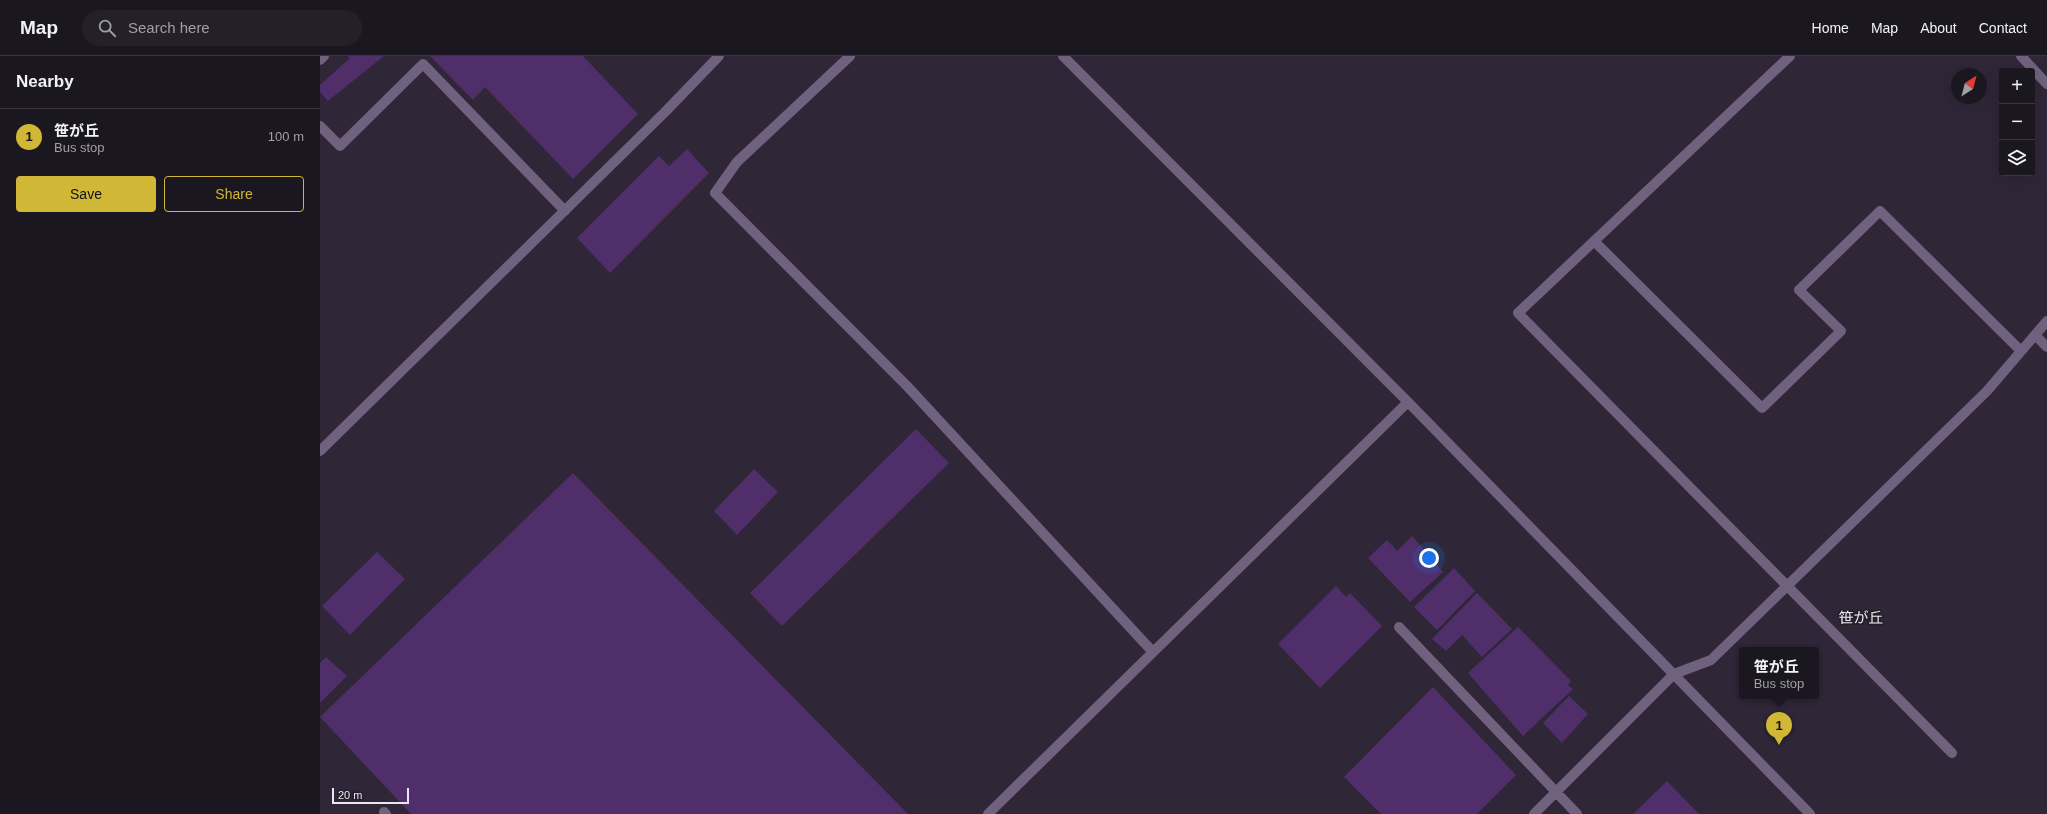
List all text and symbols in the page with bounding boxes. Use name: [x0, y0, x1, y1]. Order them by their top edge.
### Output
search box: [82, 10, 362, 46]
text: Map: [20, 17, 58, 38]
icon: search: [96, 17, 118, 39]
text: Search here: [128, 19, 210, 36]
text: Home: [1812, 20, 1849, 36]
text: Map: [1871, 20, 1898, 36]
text: About: [1920, 20, 1957, 36]
text: Contact: [1979, 20, 2027, 36]
north arrow: [1951, 68, 1987, 104]
map controls: [1999, 68, 2035, 176]
button: +: [1999, 68, 2035, 104]
text: Nearby: [16, 72, 74, 91]
button: −: [1999, 104, 2035, 140]
text: 笹が丘: [54, 122, 99, 139]
text: 1: [25, 129, 33, 144]
text: 100 m: [268, 129, 304, 144]
text: Bus stop: [54, 140, 105, 155]
button: layers: [1999, 140, 2035, 176]
button: Save: [16, 176, 156, 212]
button: Share: [164, 176, 304, 212]
your location: [1419, 548, 1439, 568]
district label: 笹が丘: [1838, 609, 1884, 626]
popup: [1739, 647, 1819, 699]
text: 笹が丘: [1754, 658, 1799, 675]
text: Bus stop: [1754, 676, 1804, 691]
pin: 1: [1766, 712, 1792, 745]
scale bar: [332, 786, 409, 805]
text: 20 m: [338, 789, 362, 801]

